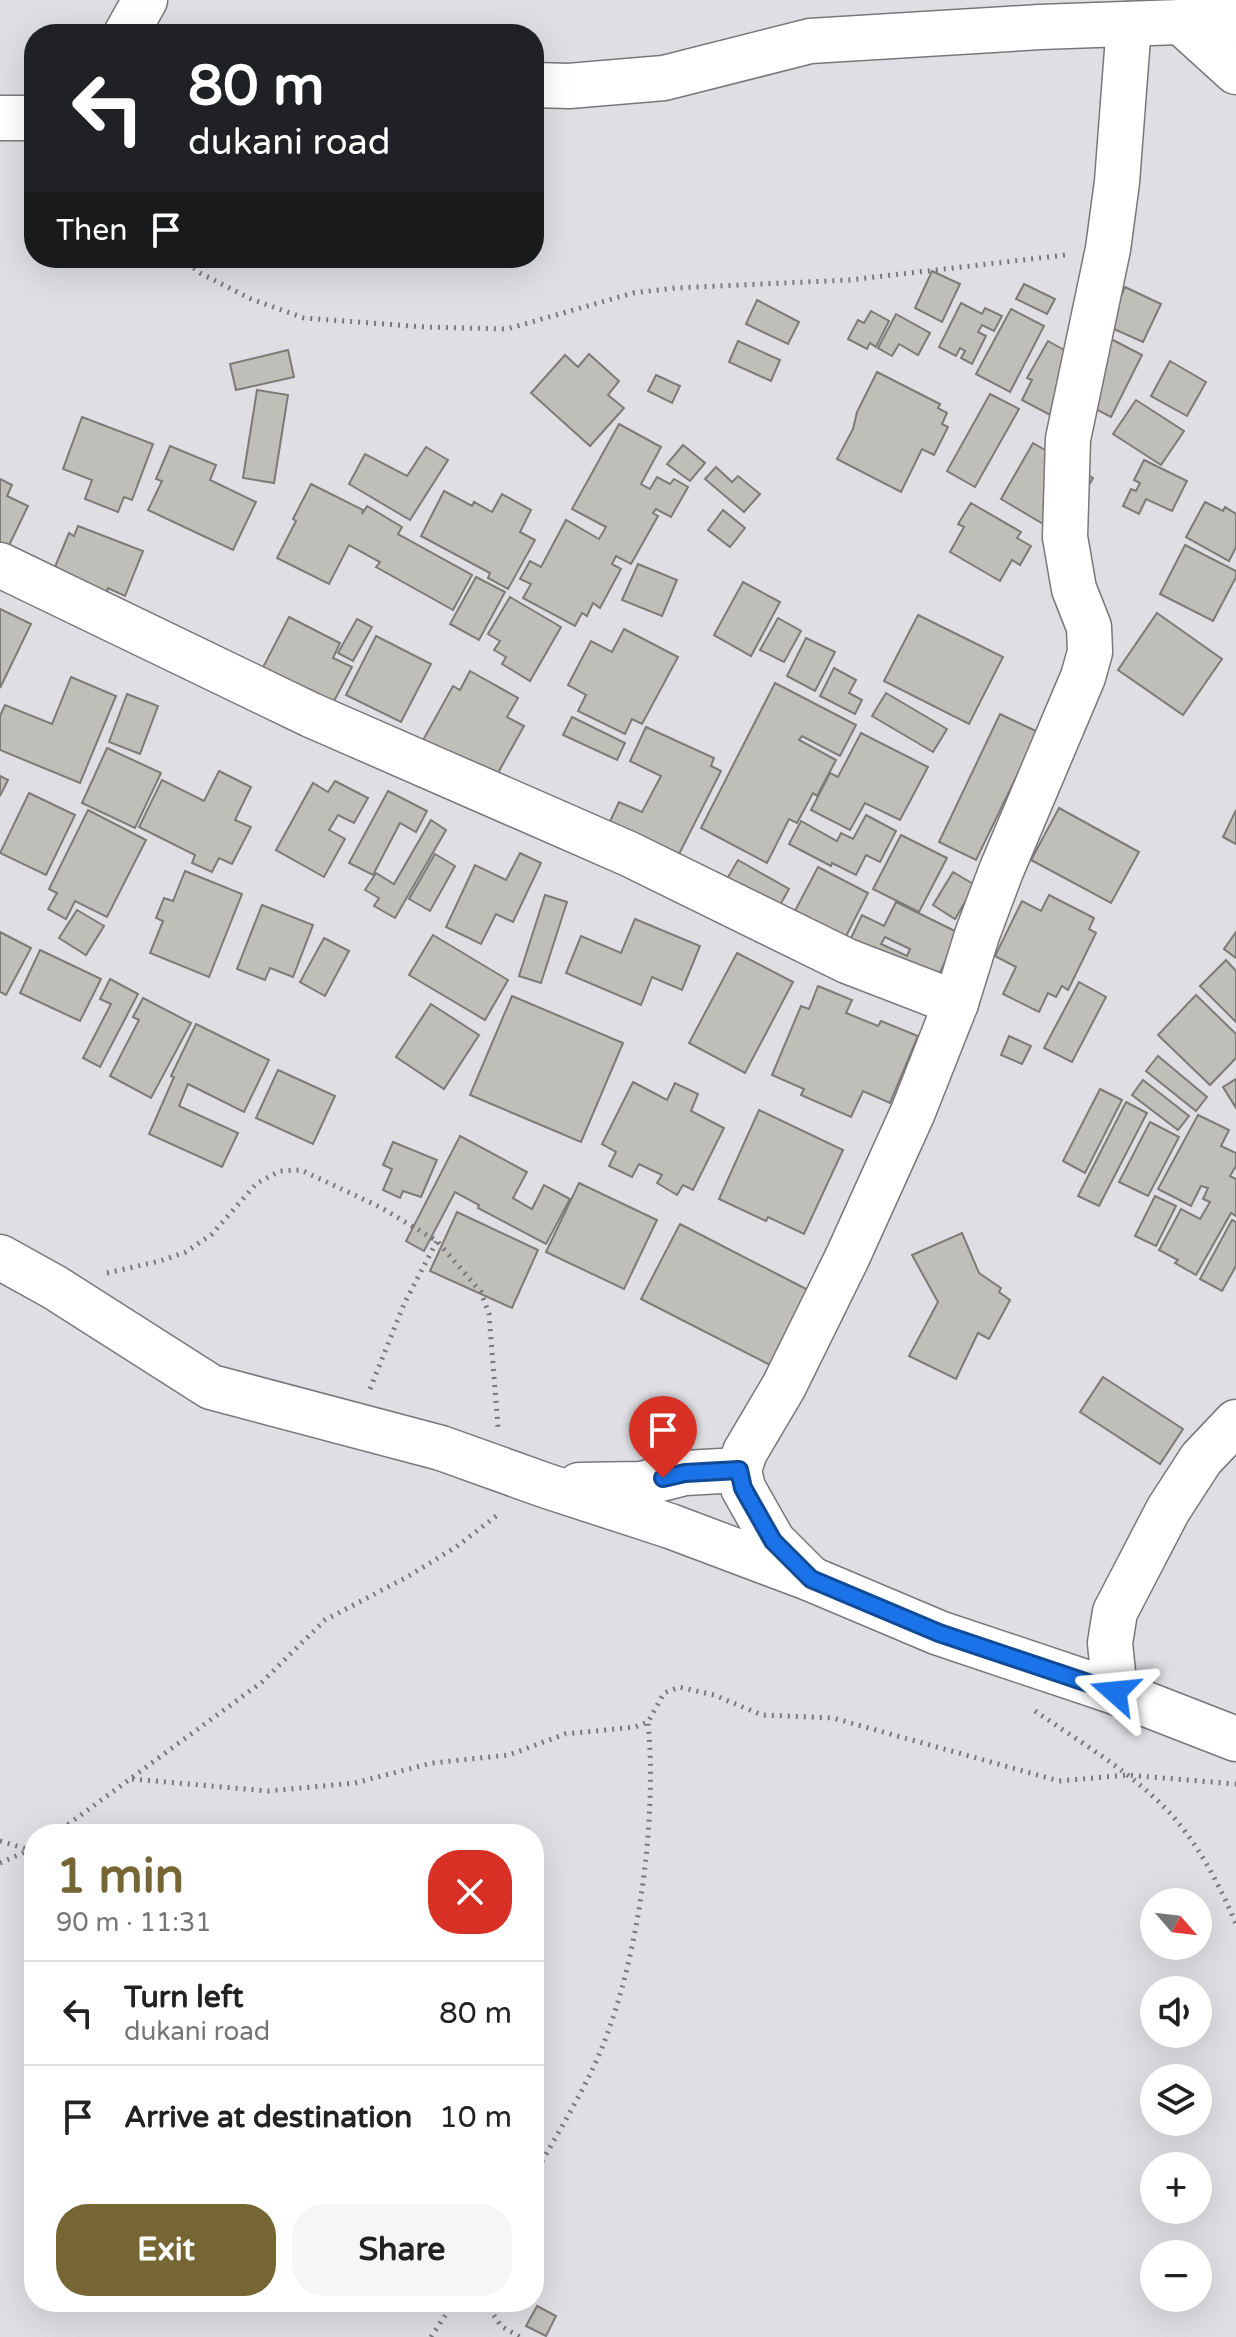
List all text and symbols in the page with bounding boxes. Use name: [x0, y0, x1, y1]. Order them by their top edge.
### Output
text: 80 m: [188, 53, 324, 120]
icon: left: [56, 56, 160, 160]
text: dukani road: [188, 121, 390, 164]
icon: arrive: [144, 208, 188, 252]
text: Then: [56, 212, 128, 249]
pin: [629, 1396, 697, 1478]
icon: arrive: [641, 1408, 685, 1452]
position arrow: [1073, 1650, 1157, 1734]
text: 1 min: [56, 1848, 184, 1906]
button: close: [428, 1850, 512, 1934]
north arrow: [1140, 1888, 1212, 1960]
map controls: [1140, 1888, 1212, 2312]
text: 90 m · 11:31: [56, 1907, 212, 1938]
button: sound: [1140, 1976, 1212, 2048]
text: Turn left: [124, 1979, 243, 2016]
icon: left: [56, 1991, 100, 2035]
text: 80 m: [439, 1995, 512, 2032]
text: dukani road: [124, 2016, 270, 2047]
button: layers: [1140, 2064, 1212, 2136]
icon: arrive: [56, 2095, 100, 2139]
text: Arrive at destination: [124, 2099, 412, 2136]
text: 10 m: [439, 2099, 512, 2136]
button: +: [1140, 2152, 1212, 2224]
button: Exit: [56, 2204, 276, 2296]
button: Share: [292, 2204, 512, 2296]
button: −: [1140, 2240, 1212, 2312]

